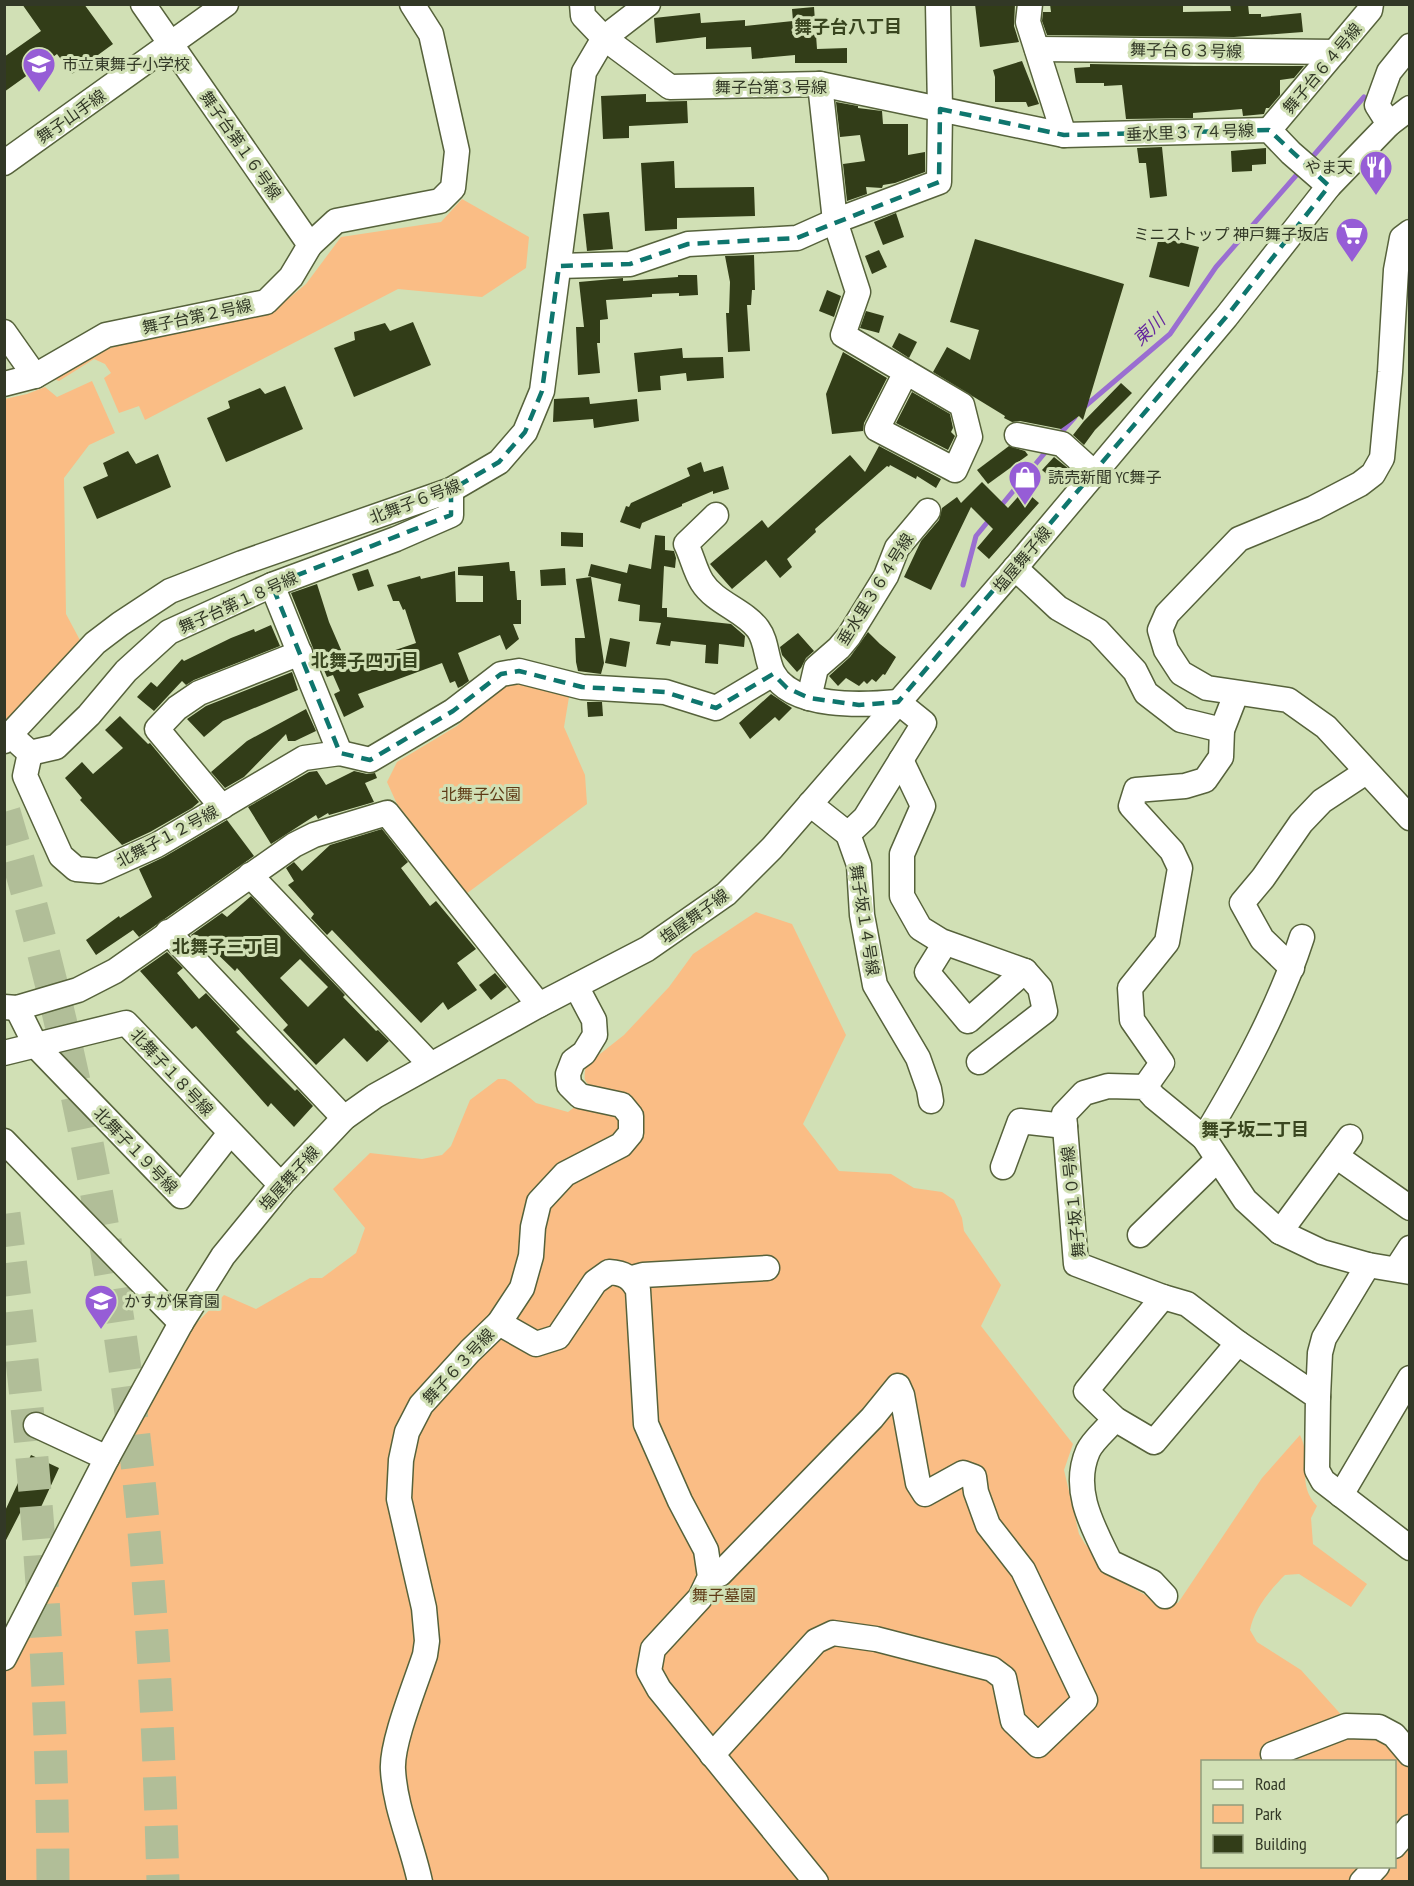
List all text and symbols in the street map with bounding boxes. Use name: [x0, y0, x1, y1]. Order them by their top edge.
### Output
district label: 舞子台八丁目: [794, 15, 902, 38]
street label: 舞子台６４号線: [1278, 19, 1366, 117]
street label: 舞子台６３号線: [1130, 39, 1242, 61]
school or university icon: 市立東舞子小学校: [21, 46, 57, 93]
place label: 市立東舞子小学校: [62, 54, 190, 74]
street label: 舞子台第３号線: [715, 77, 827, 97]
street label: 舞子山手線: [32, 85, 110, 147]
street label: 舞子台第１６号線: [196, 87, 286, 203]
street label: 垂水里３７４号線: [1126, 120, 1254, 144]
restaurant icon: やま天: [1358, 149, 1394, 196]
place label: やま天: [1305, 157, 1353, 177]
supermarket icon: ミニストップ 神戸舞子坂店: [1334, 216, 1370, 263]
place label: ミニストップ 神戸舞子坂店: [1134, 224, 1329, 244]
street label: 舞子台第２号線: [140, 295, 254, 337]
water label: 東川: [1128, 307, 1171, 350]
shop icon: 読売新聞 YC舞子: [1007, 459, 1043, 506]
place label: 読売新聞 YC舞子: [1048, 467, 1161, 487]
street label: 北舞子６号線: [367, 474, 463, 528]
street label: 塩屋舞子線: [989, 522, 1055, 596]
street label: 垂水里３６４号線: [833, 529, 917, 649]
street label: 舞子台第１８号線: [175, 567, 301, 637]
district label: 北舞子四丁目: [311, 649, 419, 672]
park label: 北舞子公園: [441, 784, 521, 804]
street label: 北舞子１２号線: [113, 801, 221, 871]
street label: 舞子坂１４号線: [846, 863, 884, 977]
street label: 塩屋舞子線: [656, 884, 732, 948]
district label: 北舞子三丁目: [172, 935, 280, 958]
street label: 北舞子１８号線: [126, 1024, 218, 1120]
street label: 北舞子１９号線: [90, 1103, 182, 1197]
district label: 舞子坂二丁目: [1201, 1118, 1309, 1141]
street label: 塩屋舞子線: [255, 1142, 323, 1214]
street label: 舞子坂１０号線: [1057, 1145, 1089, 1259]
school or university icon: かすが保育園: [83, 1283, 119, 1330]
place label: かすが保育園: [124, 1291, 220, 1311]
street label: 舞子６３号線: [418, 1324, 498, 1408]
park label: 舞子墓園: [692, 1585, 756, 1605]
legend: [1201, 1760, 1396, 1868]
text: Road: [1255, 1772, 1286, 1795]
text: Park: [1255, 1802, 1282, 1825]
text: Building: [1255, 1832, 1307, 1855]

